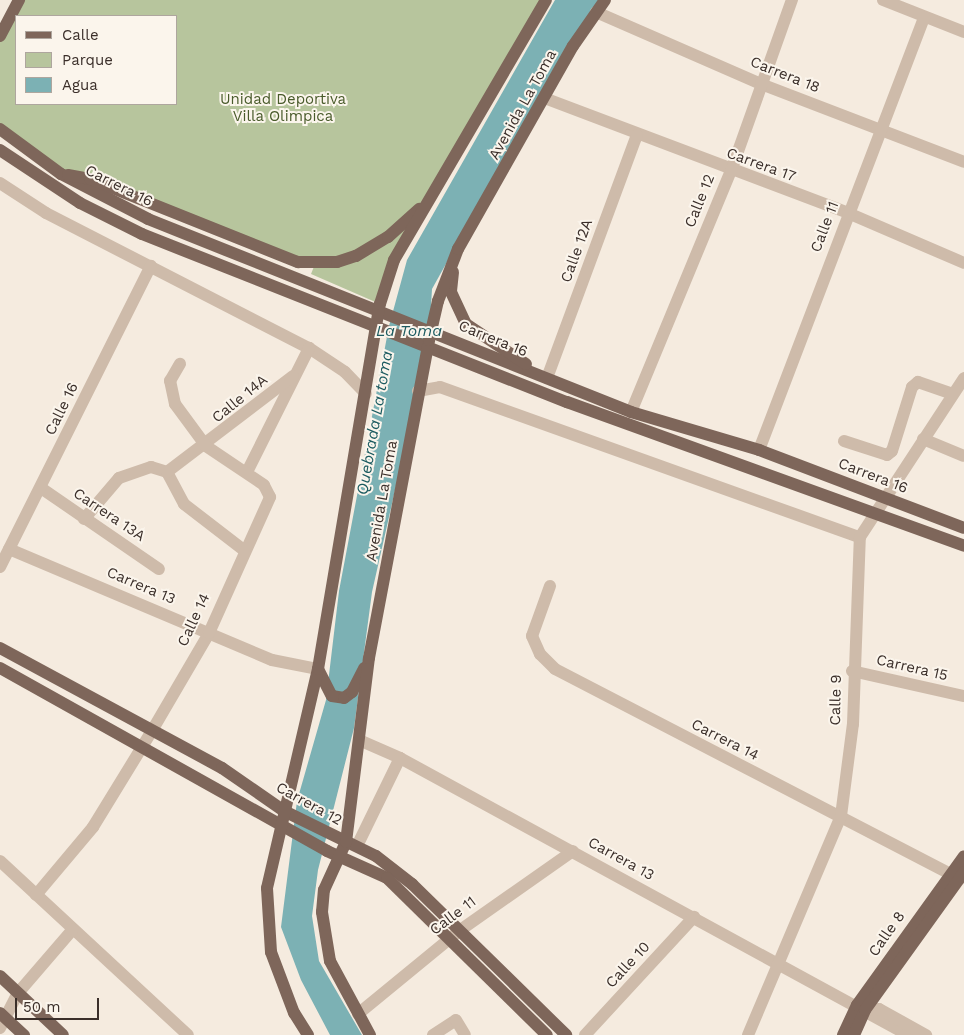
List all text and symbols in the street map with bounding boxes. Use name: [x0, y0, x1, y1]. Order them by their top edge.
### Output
legend: [15, 15, 178, 105]
text: Calle: [62, 26, 99, 44]
street label: Avenida La Toma: [485, 46, 561, 164]
text: Parque: [62, 51, 113, 69]
street label: Carrera 18: [747, 53, 823, 97]
text: Agua: [62, 76, 98, 94]
park label: Unidad Deportiva Villa Olimpica: [220, 90, 346, 125]
street label: Carrera 17: [724, 144, 798, 186]
street label: Carrera 16: [82, 161, 156, 211]
street label: Calle 12: [681, 172, 719, 230]
street label: Calle 11: [807, 199, 843, 255]
street label: Calle 12A: [557, 217, 597, 285]
street label: Carrera 16: [455, 317, 531, 361]
water label: La Toma: [376, 321, 442, 341]
water label: Quebrada La toma: [353, 349, 397, 497]
street label: Calle 14A: [208, 371, 272, 427]
street label: Calle 16: [41, 380, 83, 438]
street label: Avenida La Toma: [362, 438, 402, 564]
street label: Carrera 16: [835, 454, 911, 498]
street label: Carrera 13A: [69, 484, 149, 546]
street label: Carrera 13: [104, 563, 178, 609]
street label: Calle 14: [174, 590, 214, 650]
street label: Carrera 15: [874, 651, 950, 685]
street label: Calle 9: [827, 674, 845, 726]
street label: Carrera 14: [688, 715, 762, 765]
street label: Carrera 12: [272, 778, 346, 830]
street label: Carrera 13: [584, 833, 658, 885]
street label: Calle 11: [426, 893, 480, 939]
street label: Calle 8: [865, 908, 909, 960]
street label: Calle 10: [602, 938, 654, 992]
scale bar: [18, 988, 101, 1020]
text: 50 m: [23, 998, 60, 1016]

